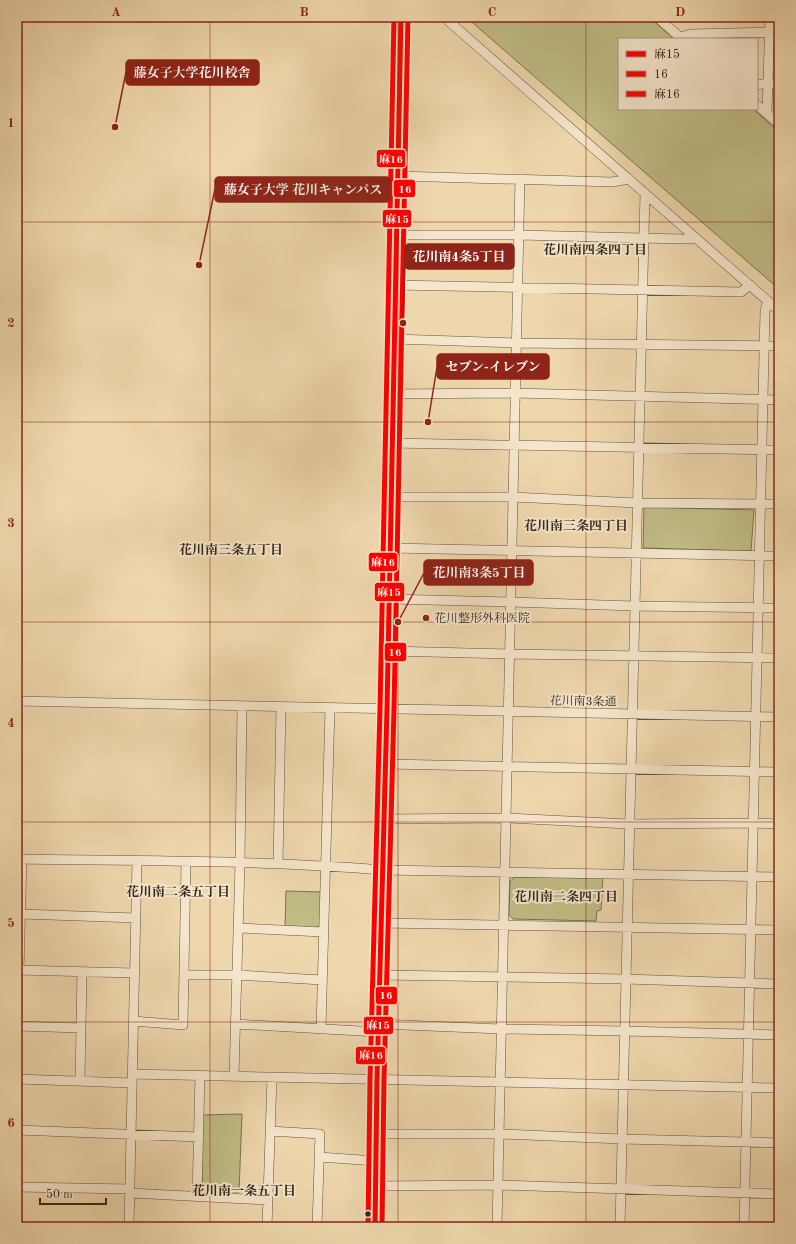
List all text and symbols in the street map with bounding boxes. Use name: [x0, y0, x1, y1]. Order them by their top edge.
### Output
text: A: [111, 6, 121, 19]
text: B: [299, 6, 309, 19]
text: C: [488, 6, 496, 19]
text: D: [675, 6, 685, 19]
legend: [618, 38, 758, 110]
text: 麻15: [654, 47, 680, 61]
callout: 藤女子大学花川校舎: [126, 60, 259, 85]
text: 藤女子大学花川校舎: [133, 65, 251, 80]
text: 16: [654, 69, 668, 81]
text: 麻16: [654, 87, 680, 101]
text: 1: [7, 117, 15, 130]
line badge: 麻16: [376, 149, 406, 168]
text: 麻16: [379, 153, 403, 166]
callout: 藤女子大学 花川キャンパス: [215, 177, 390, 202]
line badge: 16: [393, 179, 416, 198]
text: 藤女子大学 花川キャンパス: [224, 182, 382, 197]
text: 16: [399, 185, 411, 196]
line badge: 麻15: [382, 209, 412, 228]
text: 麻15: [385, 213, 409, 226]
district label: 花川南四条四丁目: [543, 242, 647, 257]
callout: 花川南4条5丁目: [405, 244, 514, 269]
text: 花川南4条5丁目: [412, 249, 506, 264]
text: 2: [7, 317, 15, 330]
callout: セブン-イレブン: [437, 354, 549, 379]
text: セブン-イレブン: [446, 360, 540, 374]
text: 3: [7, 517, 15, 530]
district label: 花川南三条四丁目: [524, 518, 628, 533]
district label: 花川南三条五丁目: [179, 542, 283, 557]
line badge: 麻16: [368, 552, 398, 572]
text: 麻16: [371, 556, 395, 569]
callout: 花川南3条5丁目: [424, 560, 533, 585]
text: 花川南3条5丁目: [432, 565, 526, 580]
line badge: 麻15: [374, 582, 405, 602]
text: 麻15: [377, 586, 401, 599]
place label: 花川整形外科医院: [434, 611, 530, 625]
marker: 花川整形外科医院: [421, 613, 431, 623]
line badge: 16: [384, 642, 407, 662]
text: 16: [389, 648, 401, 659]
street label: 花川南3条通: [549, 693, 617, 709]
text: 4: [7, 717, 15, 730]
district label: 花川南二条五丁目: [126, 884, 230, 899]
district label: 花川南二条四丁目: [514, 889, 618, 904]
text: 5: [7, 917, 15, 930]
line badge: 16: [375, 986, 398, 1005]
text: 16: [380, 991, 392, 1002]
line badge: 麻15: [363, 1016, 394, 1035]
text: 麻15: [366, 1019, 390, 1032]
line badge: 麻16: [355, 1046, 386, 1065]
text: 麻16: [359, 1049, 383, 1062]
text: 6: [7, 1117, 15, 1130]
scale bar: [40, 1180, 106, 1206]
district label: 花川南一条五丁目: [192, 1183, 296, 1198]
text: 50 m: [46, 1188, 73, 1201]
unlabelled marker: [363, 1209, 373, 1219]

